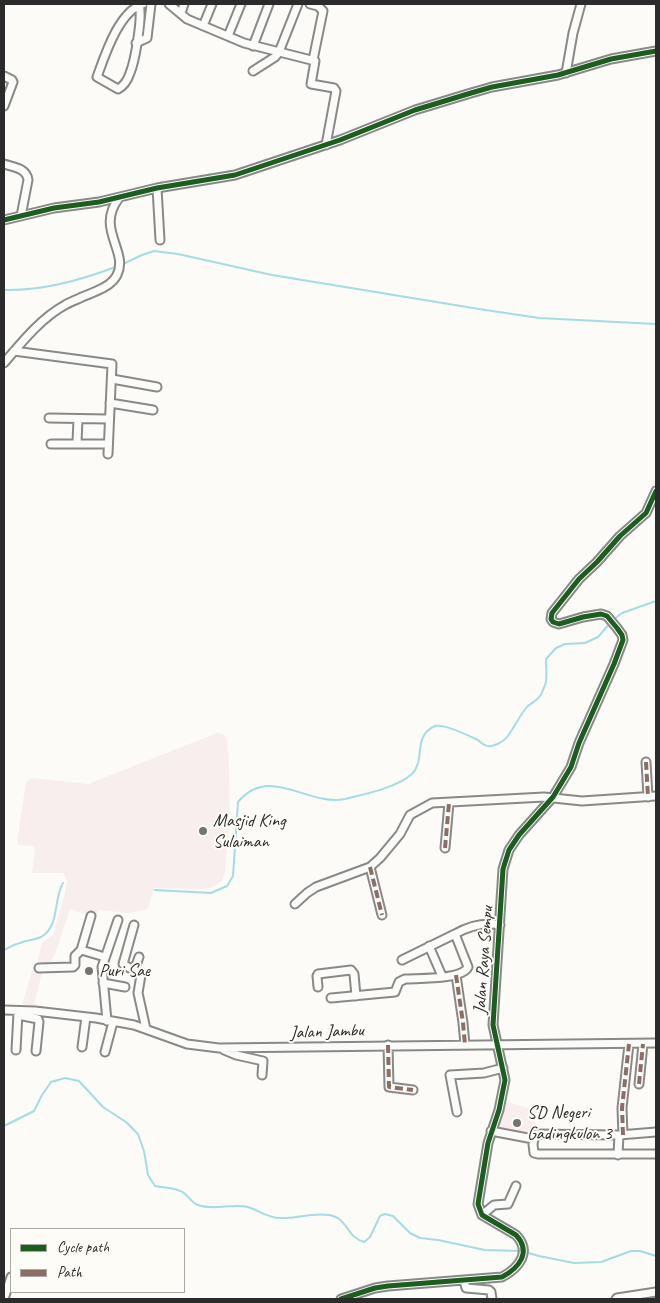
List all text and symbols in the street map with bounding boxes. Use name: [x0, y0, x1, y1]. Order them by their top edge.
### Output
place label: Masjid King Sulaiman: [213, 810, 285, 852]
marker: Masjid King Sulaiman: [197, 825, 209, 837]
street label: Jalan Raya Sempu: [469, 905, 499, 1015]
place label: Puri Sae: [99, 960, 150, 982]
marker: Puri Sae: [83, 965, 95, 977]
street label: Jalan Jambu: [290, 1020, 364, 1044]
place label: SD Negeri Gadingkulon 3: [527, 1102, 612, 1144]
marker: SD Negeri Gadingkulon 3: [511, 1117, 523, 1129]
legend: [10, 1228, 185, 1293]
text: Cycle path: [57, 1238, 109, 1257]
text: Path: [57, 1263, 82, 1282]

